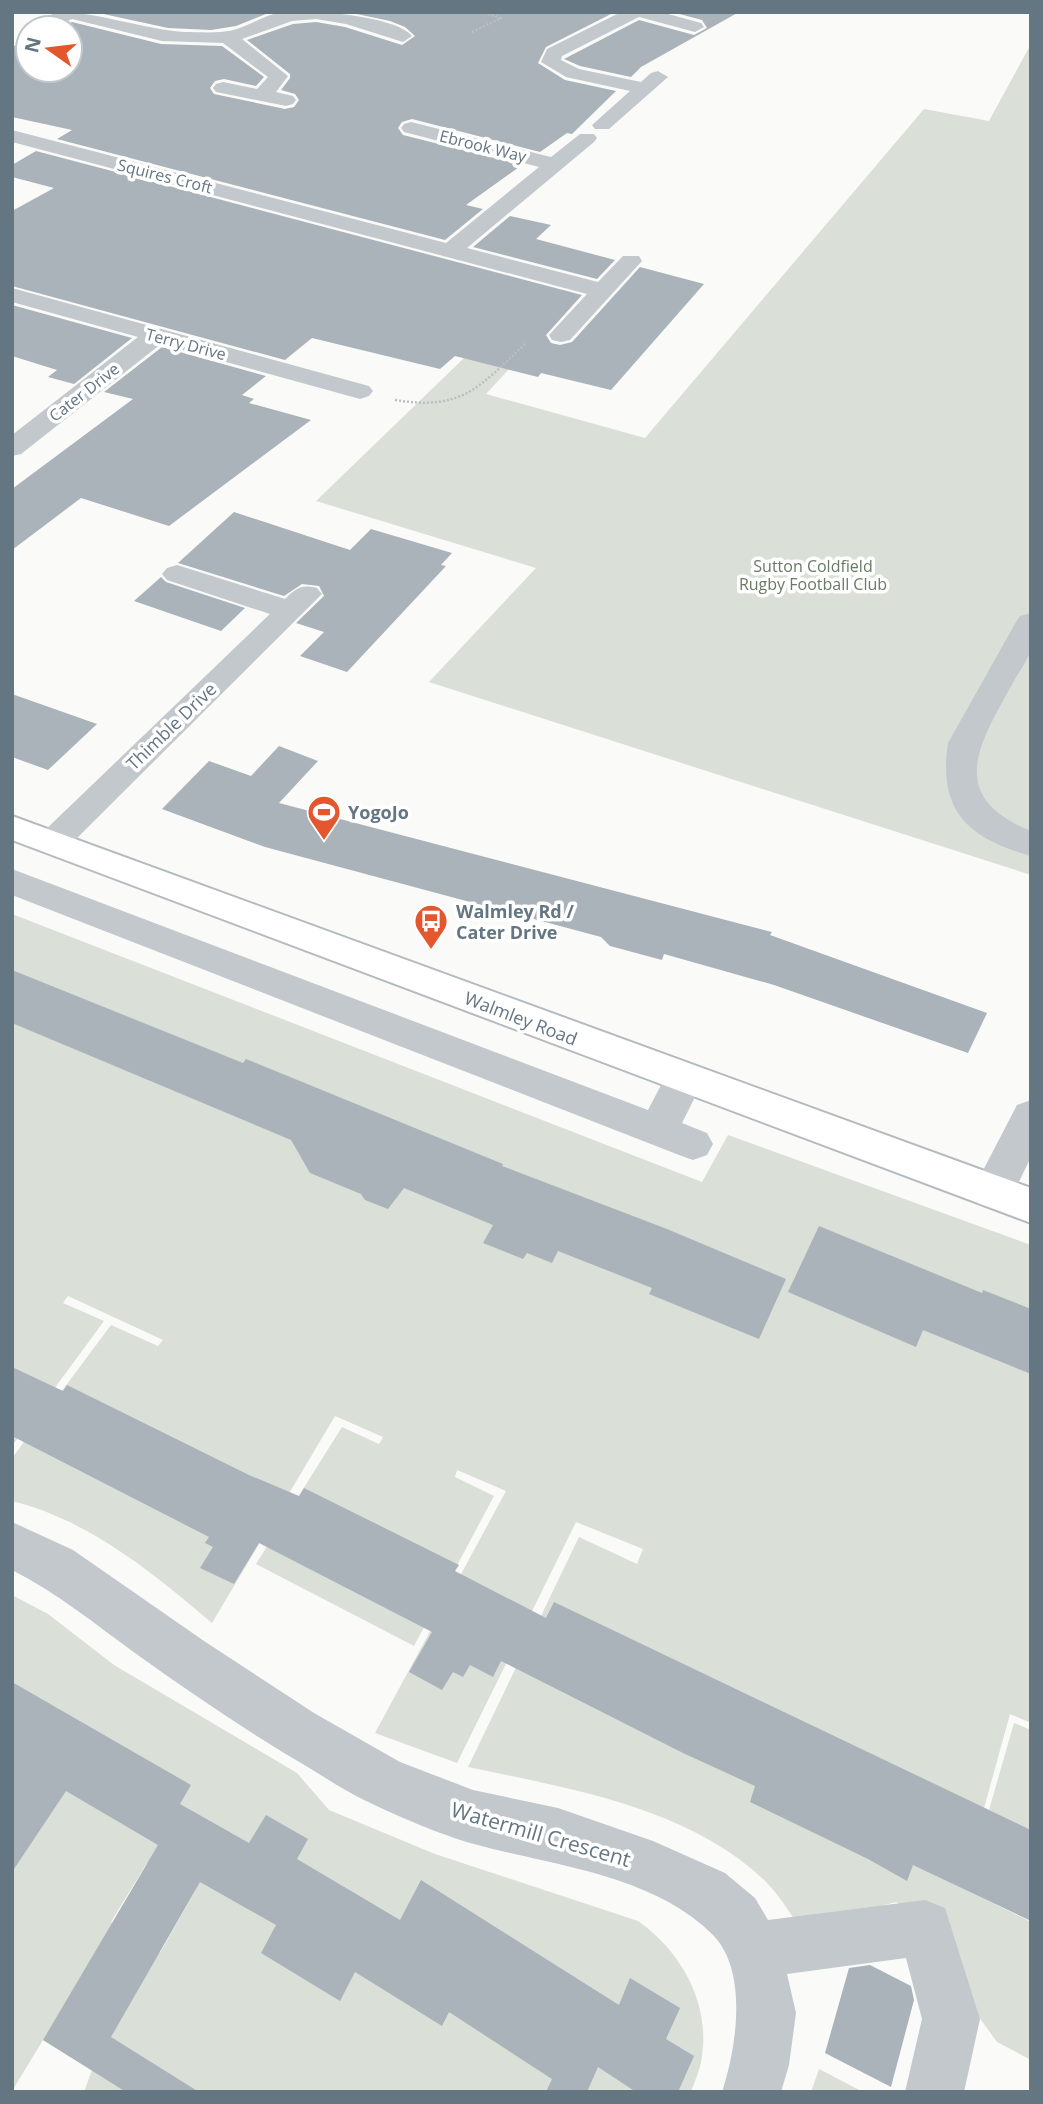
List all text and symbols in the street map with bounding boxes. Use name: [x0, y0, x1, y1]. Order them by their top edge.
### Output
north arrow: [14, 14, 84, 84]
text: N: [18, 34, 47, 56]
street label: Ebrook Way: [437, 125, 530, 168]
street label: Squires Croft: [115, 154, 215, 198]
street label: Terry Drive: [143, 323, 229, 365]
street label: Cater Drive: [44, 358, 124, 426]
park label: Sutton Coldfield Rugby Football Club: [739, 555, 887, 595]
street label: Thimble Drive: [121, 677, 221, 775]
sports icon: YogoJo: [305, 793, 343, 842]
place label: YogoJo: [348, 800, 409, 824]
place label: Walmley Rd / Cater Drive: [456, 899, 574, 944]
bus stop icon: Walmley Rd / Cater Drive: [412, 902, 450, 951]
street label: Walmley Road: [461, 985, 581, 1051]
street label: Watermill Crescent: [448, 1795, 634, 1873]

